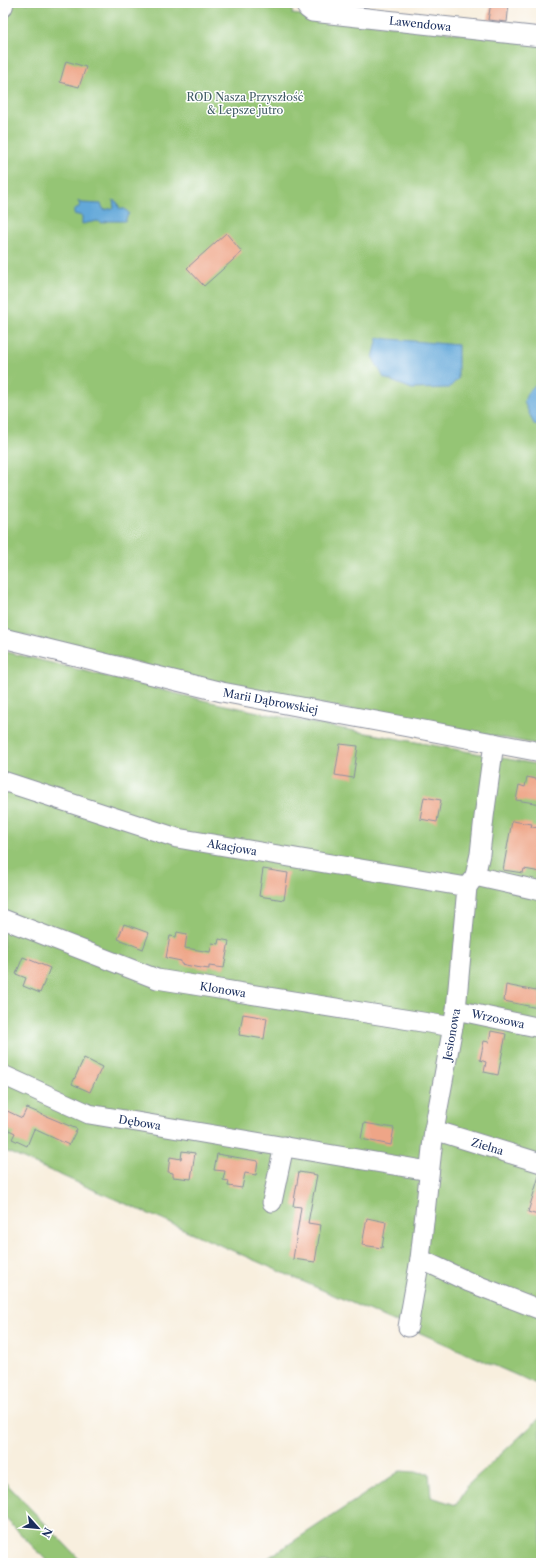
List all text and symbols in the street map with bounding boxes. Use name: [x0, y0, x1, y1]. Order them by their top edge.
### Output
street label: Lawendowa: [388, 13, 452, 34]
park label: ROD Nasza Przyszłość & Lepsze jutro: [186, 90, 304, 117]
street label: Marii Dąbrowskiej: [222, 685, 319, 717]
street label: Akacjowa: [205, 836, 258, 858]
street label: Klonowa: [199, 979, 247, 1000]
street label: Wrzosowa: [469, 1006, 526, 1031]
street label: Jesionowa: [440, 1007, 463, 1064]
street label: Dębowa: [118, 1112, 162, 1133]
street label: Zielna: [470, 1135, 505, 1158]
north arrow: [18, 1508, 58, 1548]
text: N: [38, 1525, 55, 1540]

